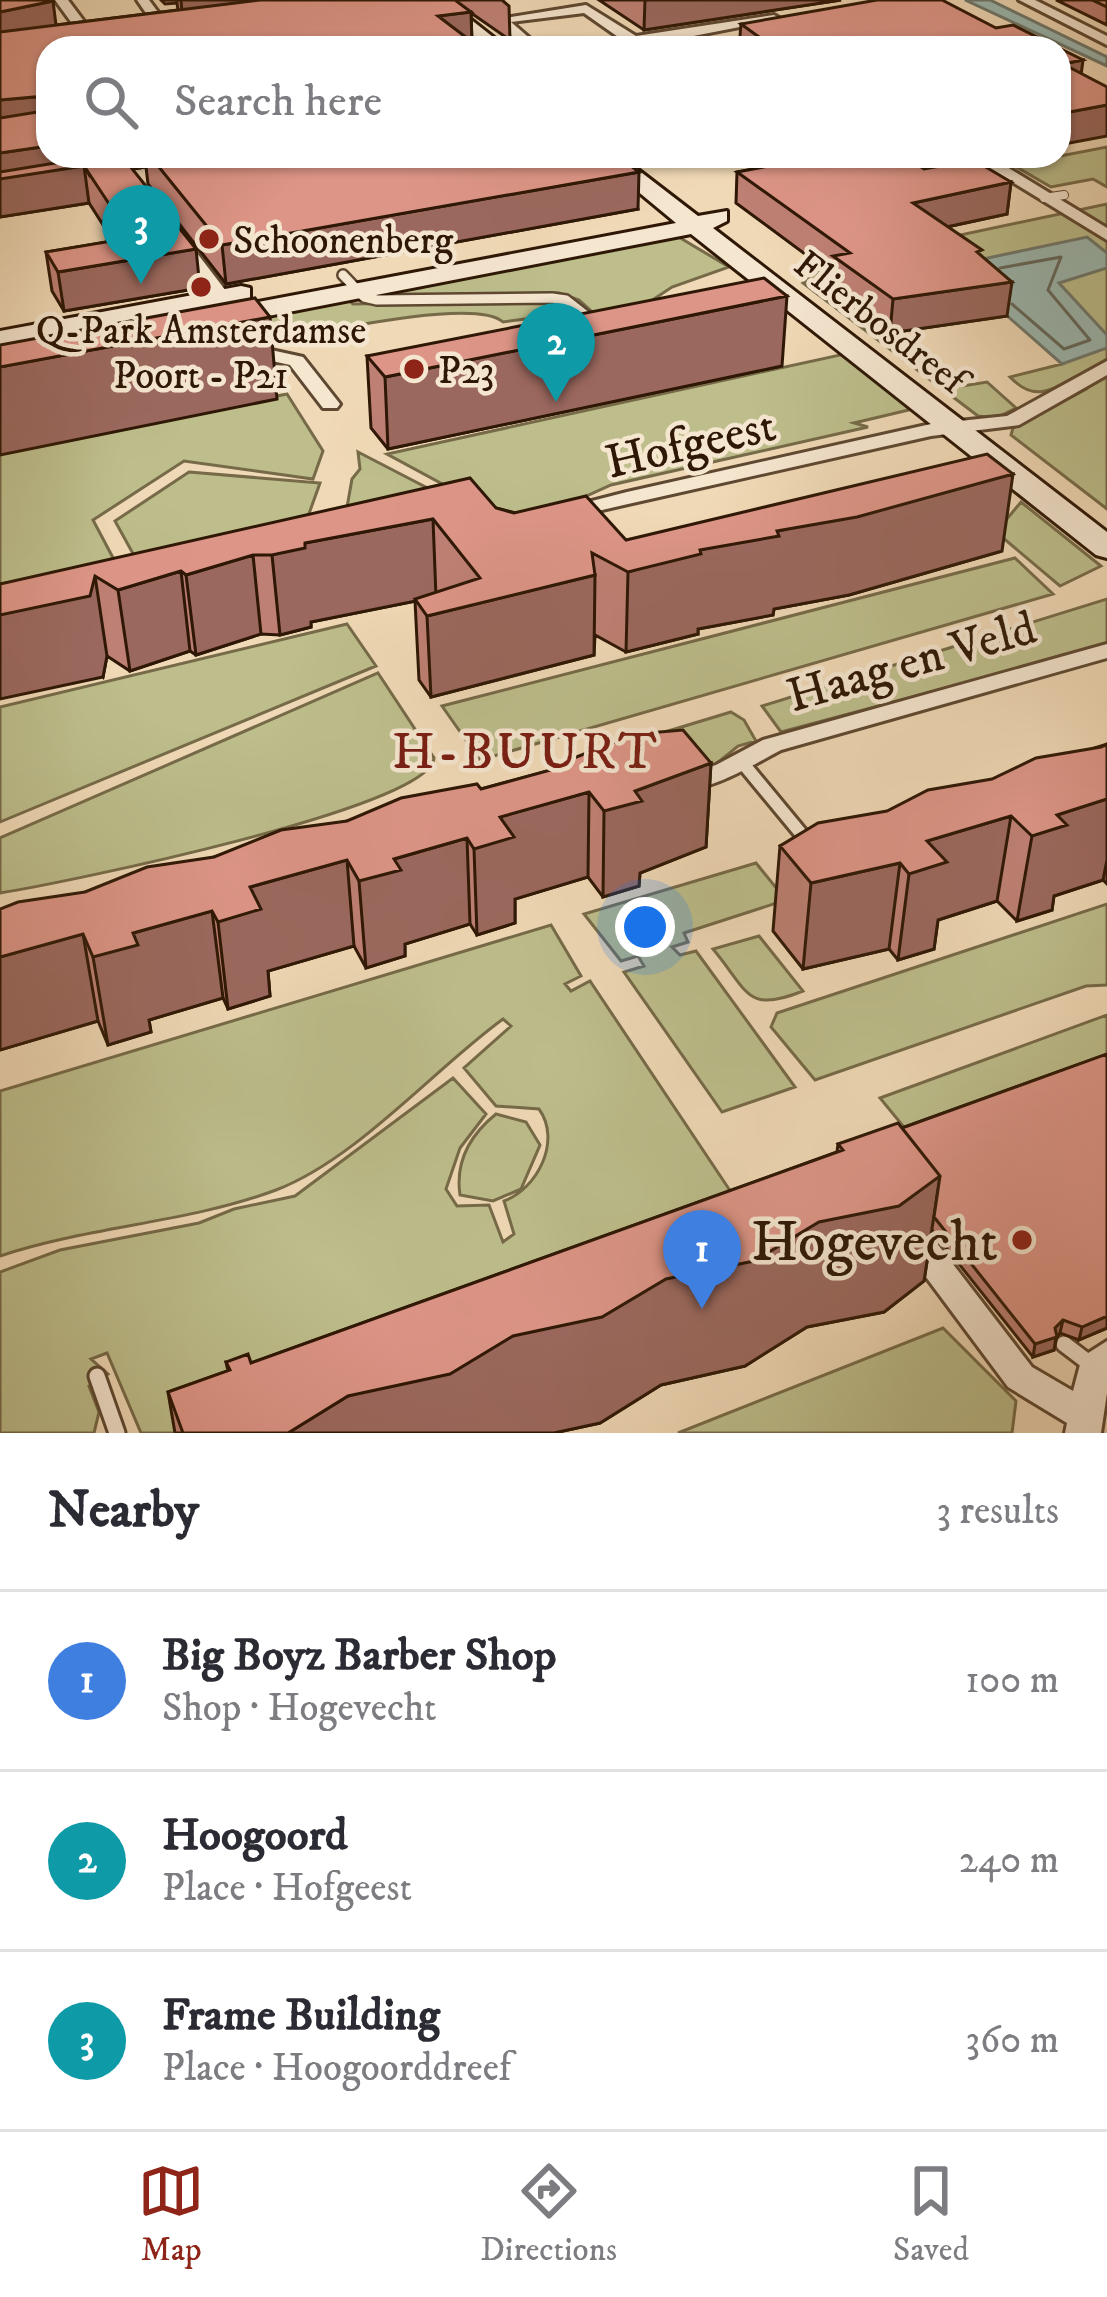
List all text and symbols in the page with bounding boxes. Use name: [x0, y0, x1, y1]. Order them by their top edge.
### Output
search box: [36, 36, 1071, 168]
icon: search: [78, 69, 144, 135]
text: Search here: [174, 74, 382, 130]
pin: 3: [102, 185, 180, 284]
place label: Schoonenberg: [233, 217, 454, 266]
marker: Schoonenberg: [196, 226, 222, 252]
street label: Flierbosdreef: [784, 240, 980, 409]
marker: Q-Park Amsterdamse Poort - P21: [188, 274, 214, 300]
pin: 2: [517, 303, 595, 402]
place label: Q-Park Amsterdamse Poort - P21: [36, 307, 366, 401]
place label: P23: [438, 347, 494, 396]
marker: P23: [401, 356, 427, 382]
street label: Hofgeest: [600, 396, 782, 494]
street label: Haag en Veld: [780, 599, 1043, 727]
district label: H-BUURT: [392, 721, 660, 785]
your location: [615, 897, 675, 957]
place label: Hogevecht: [751, 1208, 998, 1279]
pin: 1: [663, 1210, 741, 1309]
marker: Hogevecht: [1009, 1227, 1035, 1253]
text: Nearby: [48, 1479, 199, 1543]
text: 3 results: [936, 1487, 1059, 1536]
text: Big Boyz Barber Shop: [162, 1628, 556, 1684]
text: 1: [80, 1656, 94, 1705]
text: 100 m: [965, 1656, 1059, 1705]
text: Shop · Hogevecht: [162, 1684, 436, 1733]
text: Hoogoord: [162, 1808, 347, 1864]
text: 2: [77, 1836, 97, 1885]
text: 240 m: [959, 1836, 1059, 1885]
text: Place · Hofgeest: [162, 1864, 412, 1913]
text: Frame Building: [162, 1988, 440, 2044]
text: 3: [80, 2016, 94, 2065]
text: 360 m: [965, 2016, 1059, 2065]
text: Place · Hoogoorddreef: [162, 2044, 511, 2093]
tab: Map: [138, 2158, 204, 2271]
tab: Directions: [480, 2158, 617, 2271]
tab: Saved: [893, 2158, 969, 2271]

